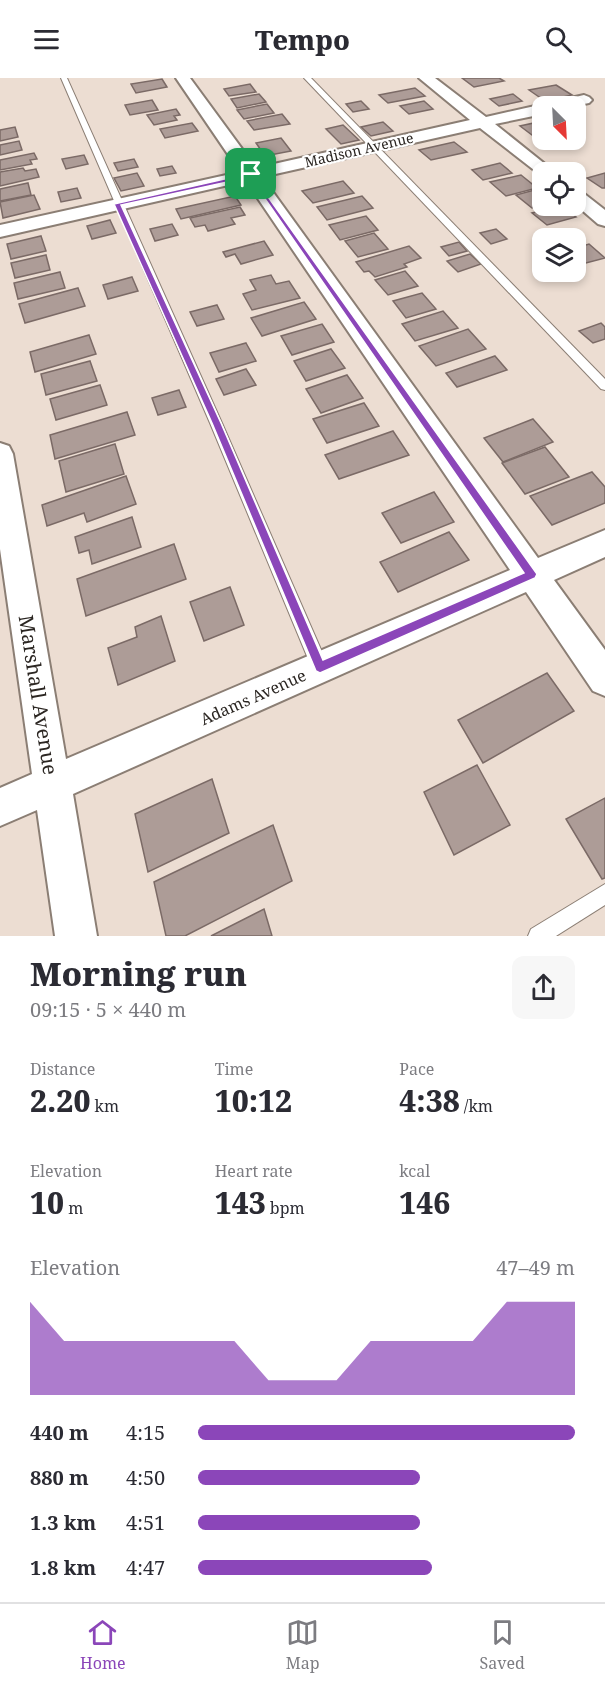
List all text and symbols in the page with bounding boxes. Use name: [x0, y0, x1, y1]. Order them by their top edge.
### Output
text: Tempo: [255, 21, 350, 58]
icon: menu: [30, 23, 63, 56]
icon: search: [542, 23, 575, 56]
north arrow: [532, 96, 586, 150]
map controls: [532, 96, 586, 282]
street label: Madison Avenue: [303, 128, 415, 171]
pin: [225, 148, 276, 199]
icon: arrive: [234, 157, 267, 190]
button: locate: [532, 162, 586, 216]
button: layers: [532, 228, 586, 282]
street label: Marshall Avenue: [13, 613, 64, 777]
street label: Adams Avenue: [197, 664, 309, 730]
text: Morning run: [30, 951, 247, 996]
button: share: [512, 956, 575, 1019]
text: 09:15 · 5 × 440 m: [30, 996, 186, 1023]
text: Distance: [30, 1058, 95, 1080]
text: Time: [215, 1058, 253, 1080]
text: Pace: [399, 1058, 434, 1080]
text: 2.20: [30, 1080, 90, 1121]
text: 10:12: [215, 1080, 292, 1121]
text: 4:38: [399, 1080, 460, 1121]
text: km: [90, 1095, 119, 1117]
text: /km: [460, 1095, 493, 1117]
text: Elevation: [30, 1160, 102, 1182]
text: Heart rate: [215, 1160, 293, 1182]
text: kcal: [399, 1160, 430, 1182]
text: 10: [30, 1182, 64, 1223]
text: 143: [215, 1182, 266, 1223]
text: 146: [399, 1182, 450, 1223]
text: m: [64, 1197, 83, 1219]
text: bpm: [266, 1197, 305, 1219]
text: Elevation: [30, 1254, 120, 1281]
text: 47–49 m: [496, 1254, 575, 1281]
text: 440 m: [30, 1419, 89, 1446]
text: 4:15: [126, 1419, 165, 1446]
text: 880 m: [30, 1464, 89, 1491]
text: 4:50: [126, 1464, 165, 1491]
text: 1.3 km: [30, 1509, 96, 1536]
text: 4:51: [126, 1509, 165, 1536]
text: 1.8 km: [30, 1554, 96, 1581]
text: 4:47: [126, 1554, 165, 1581]
tab: Home: [80, 1616, 126, 1674]
tab: Map: [286, 1616, 320, 1674]
tab: Saved: [480, 1616, 525, 1674]

